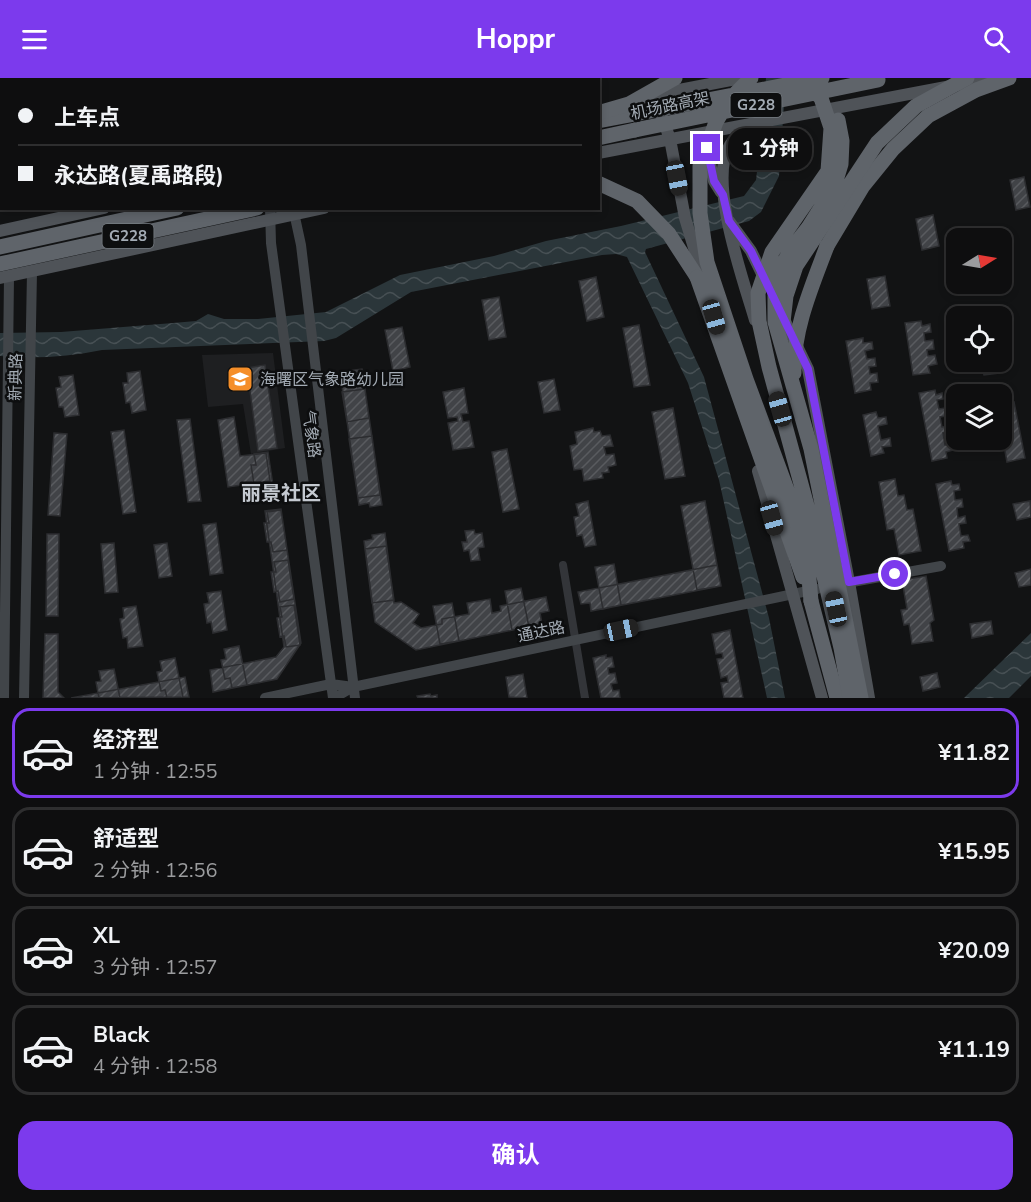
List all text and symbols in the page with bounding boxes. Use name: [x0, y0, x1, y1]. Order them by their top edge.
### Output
text: Hoppr: [476, 21, 555, 58]
icon: menu: [18, 23, 51, 56]
icon: search: [980, 23, 1013, 56]
street label: 机场路高架: [629, 87, 712, 125]
road number: G228: [730, 93, 782, 117]
text: 上车点: [54, 103, 120, 133]
callout: 1 分钟: [728, 127, 812, 169]
route end: [693, 134, 720, 161]
text: 1 分钟: [741, 135, 799, 162]
car: [665, 159, 689, 197]
text: 永达路(夏禹路段): [54, 161, 224, 191]
road number: G228: [102, 224, 154, 248]
north arrow: [946, 228, 1012, 294]
map controls: [946, 228, 1012, 450]
car: [700, 297, 728, 337]
button: locate: [946, 306, 1012, 372]
street label: 新典路: [5, 353, 27, 401]
school or university icon: 海曙区气象路幼儿园: [225, 364, 255, 394]
place label: 海曙区气象路幼儿园: [260, 369, 404, 391]
button: layers: [946, 384, 1012, 450]
car: [766, 389, 794, 429]
street label: 气象路: [297, 409, 325, 459]
district label: 丽景社区: [241, 480, 321, 507]
car: [758, 498, 786, 538]
route start: [881, 560, 908, 587]
car: [823, 590, 849, 628]
street label: 通达路: [515, 616, 567, 648]
car: [602, 617, 640, 643]
text: 经济型: [93, 725, 159, 755]
icon: car: [21, 726, 75, 780]
text: ¥11.82: [939, 738, 1010, 768]
text: 1 分钟 · 12:55: [93, 758, 218, 785]
text: 舒适型: [93, 824, 159, 854]
icon: car: [21, 825, 75, 879]
text: ¥15.95: [939, 837, 1010, 867]
text: 2 分钟 · 12:56: [93, 857, 218, 884]
text: XL: [93, 921, 120, 951]
icon: car: [21, 924, 75, 978]
text: ¥20.09: [939, 936, 1010, 966]
text: 3 分钟 · 12:57: [93, 954, 218, 981]
text: Black: [93, 1020, 149, 1050]
icon: car: [21, 1023, 75, 1077]
text: ¥11.19: [939, 1035, 1010, 1065]
text: 4 分钟 · 12:58: [93, 1053, 218, 1080]
button: 确认: [18, 1121, 1013, 1190]

